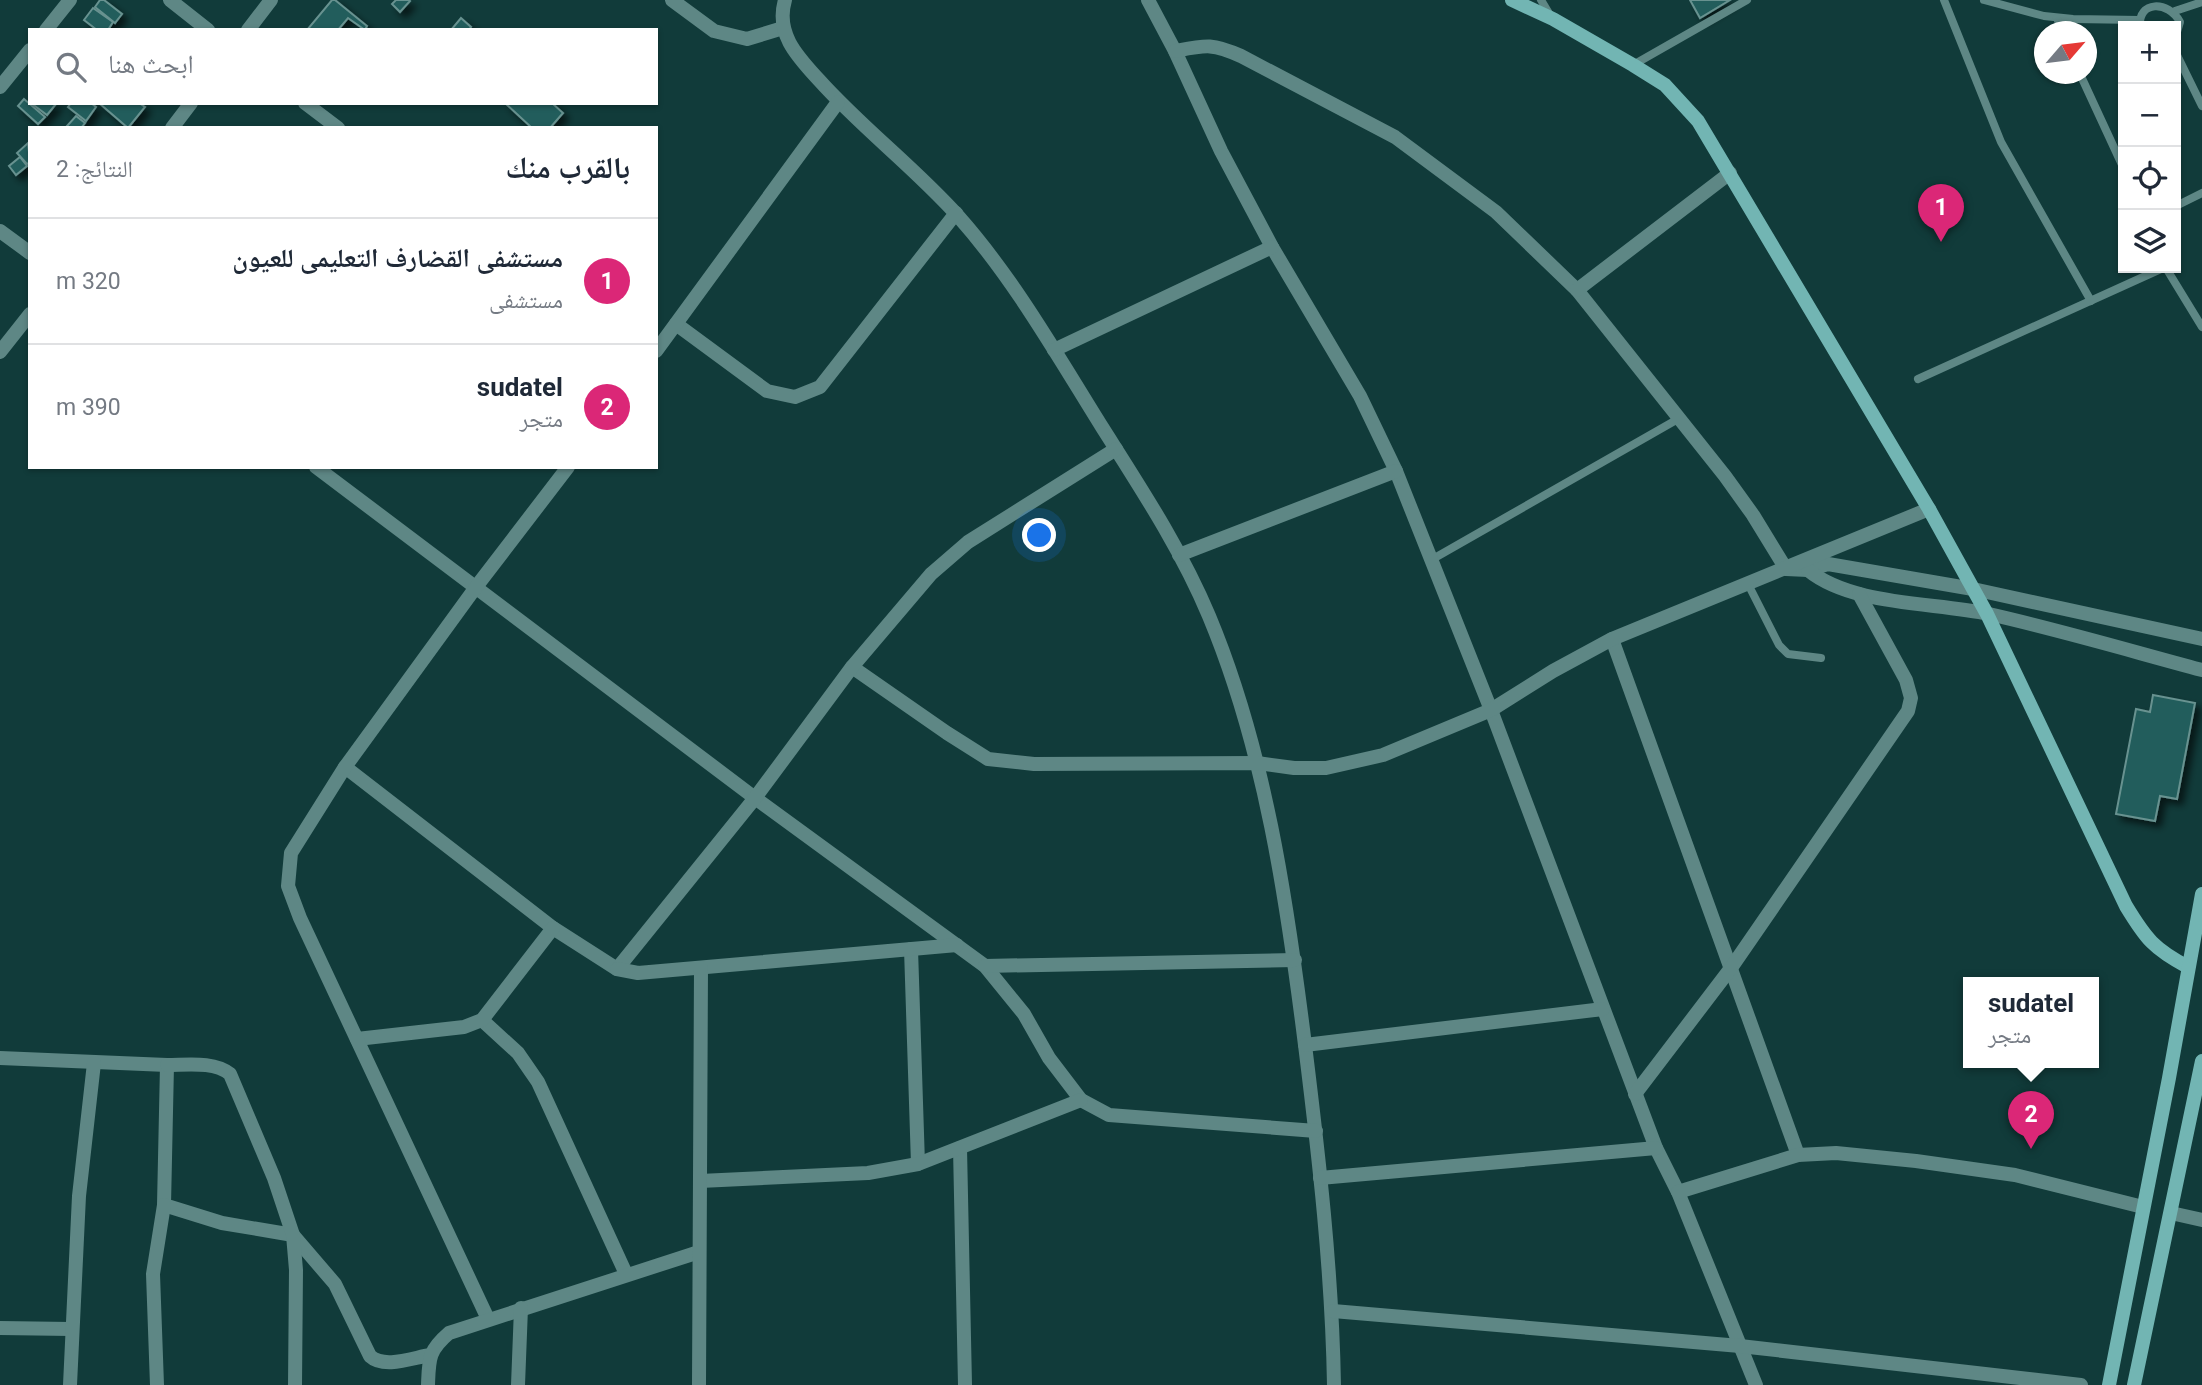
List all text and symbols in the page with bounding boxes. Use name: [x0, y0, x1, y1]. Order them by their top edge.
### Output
north arrow: [2034, 21, 2097, 84]
map controls: [2118, 21, 2181, 273]
button: +: [2118, 21, 2181, 84]
search box: [28, 28, 658, 105]
icon: search: [52, 48, 90, 86]
text: ابحث هنا: [108, 49, 194, 79]
button: −: [2118, 84, 2181, 147]
button: locate: [2118, 147, 2181, 210]
text: بالقرب منك: [505, 150, 630, 185]
text: النتائج: 2: [56, 156, 133, 183]
pin: 1: [1918, 184, 1964, 242]
button: layers: [2118, 210, 2181, 273]
text: مستشفى القضارف التعليمى للعيون: [232, 243, 563, 273]
text: 320 m: [56, 268, 121, 295]
text: 1: [600, 268, 614, 295]
text: مستشفى: [489, 287, 563, 314]
text: sudatel: [477, 372, 563, 402]
text: 390 m: [56, 394, 121, 421]
text: 2: [600, 394, 614, 421]
text: متجر: [520, 406, 563, 433]
your location: [1022, 518, 1056, 552]
popup: [1963, 977, 2099, 1068]
text: sudatel: [1988, 988, 2074, 1018]
text: متجر: [1988, 1022, 2031, 1049]
pin: 2: [2008, 1091, 2054, 1149]

